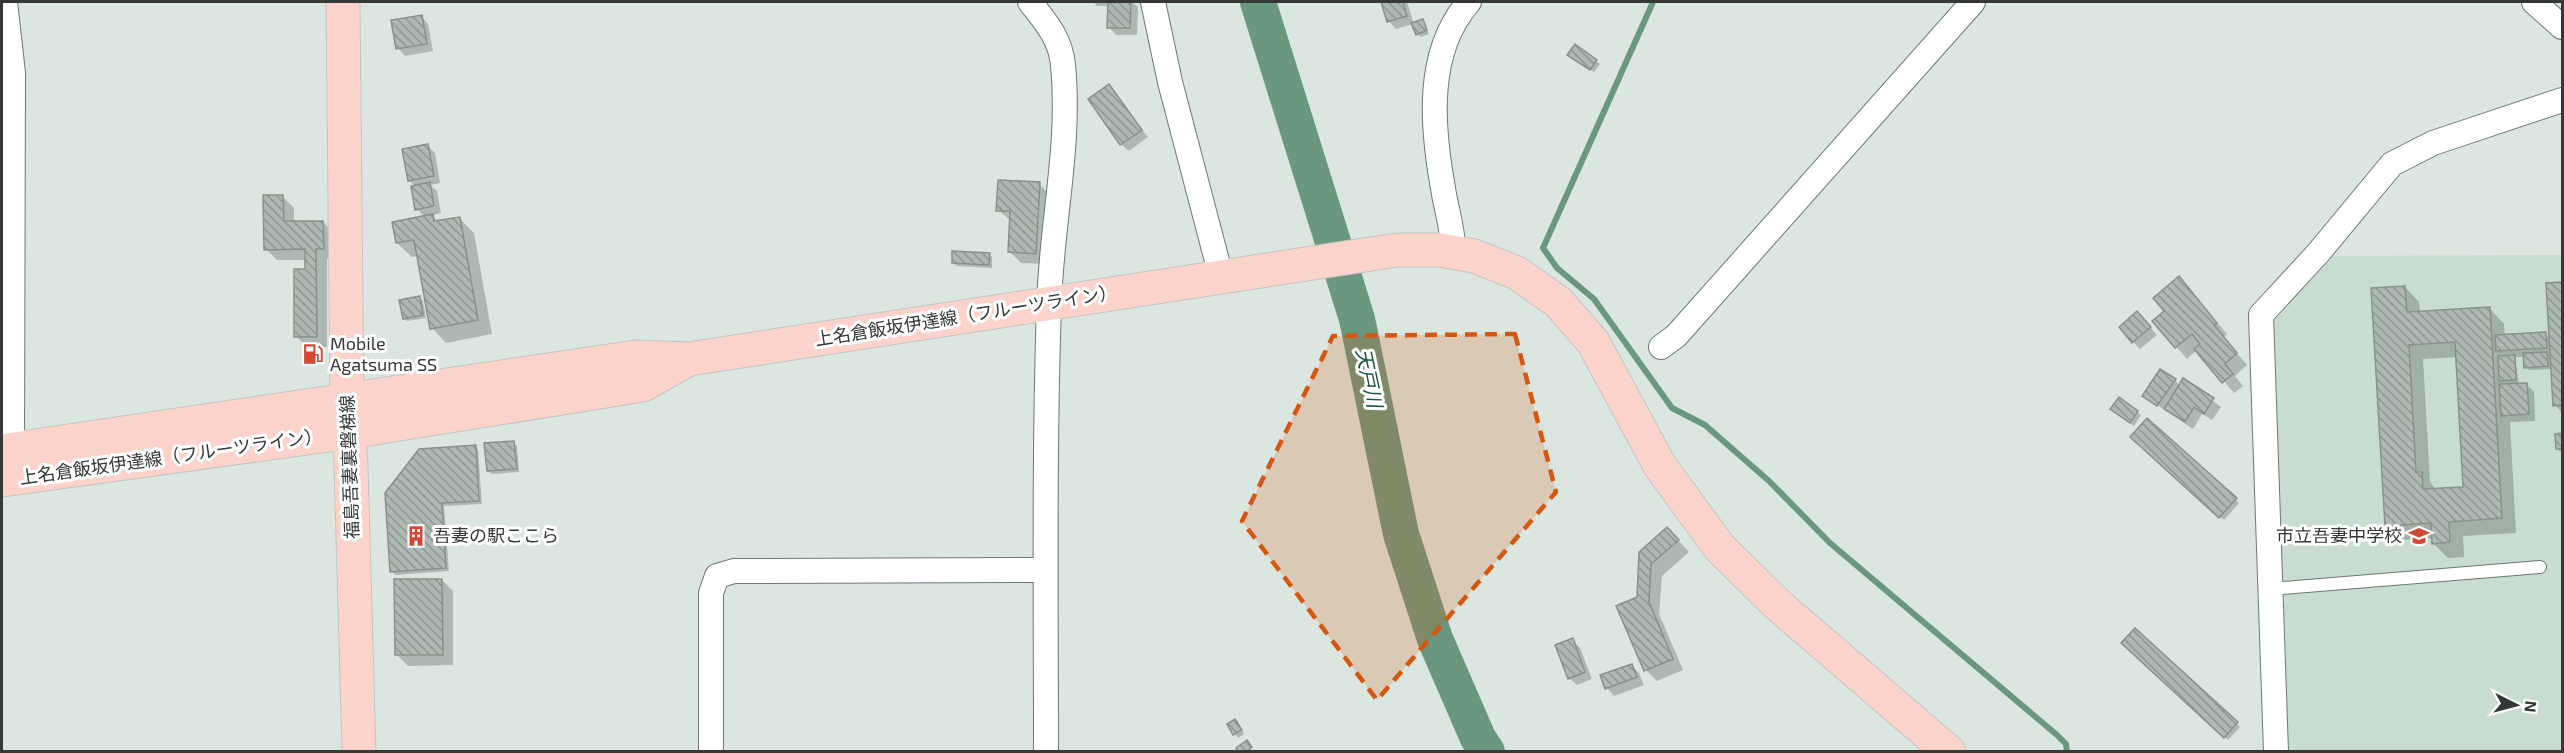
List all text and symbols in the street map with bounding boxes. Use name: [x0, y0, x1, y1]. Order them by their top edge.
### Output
street label: 上名倉飯坂伊達線（フルーツライン）: [813, 280, 1119, 350]
place label: Mobile Agatsuma SS: [330, 332, 437, 375]
fuel station icon: Mobile Agatsuma SS: [301, 342, 325, 366]
water label: 天戸川: [1352, 346, 1388, 412]
street label: 福島吾妻裏磐梯線: [335, 395, 363, 539]
street label: 上名倉飯坂伊達線（フルーツライン）: [18, 424, 324, 488]
building icon: 吾妻の駅ここら: [404, 524, 428, 548]
place label: 吾妻の駅ここら: [433, 524, 559, 546]
place label: 市立吾妻中学校: [2276, 524, 2402, 546]
school or university icon: 市立吾妻中学校: [2407, 524, 2431, 548]
north arrow: [2486, 675, 2546, 735]
text: N: [2521, 700, 2541, 713]

